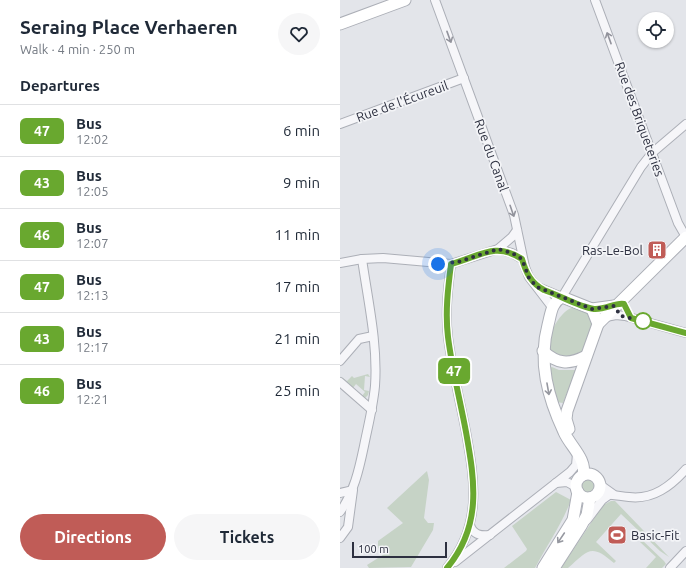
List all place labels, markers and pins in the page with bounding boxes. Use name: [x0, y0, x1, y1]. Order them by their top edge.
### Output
building icon: Ras-Le-Bol: [646, 239, 668, 261]
place label: Ras-Le-Bol: [582, 243, 644, 257]
unlabelled marker: [634, 312, 652, 330]
sports icon: Basic-Fit: [606, 524, 628, 546]
place label: Basic-Fit: [631, 528, 679, 542]

